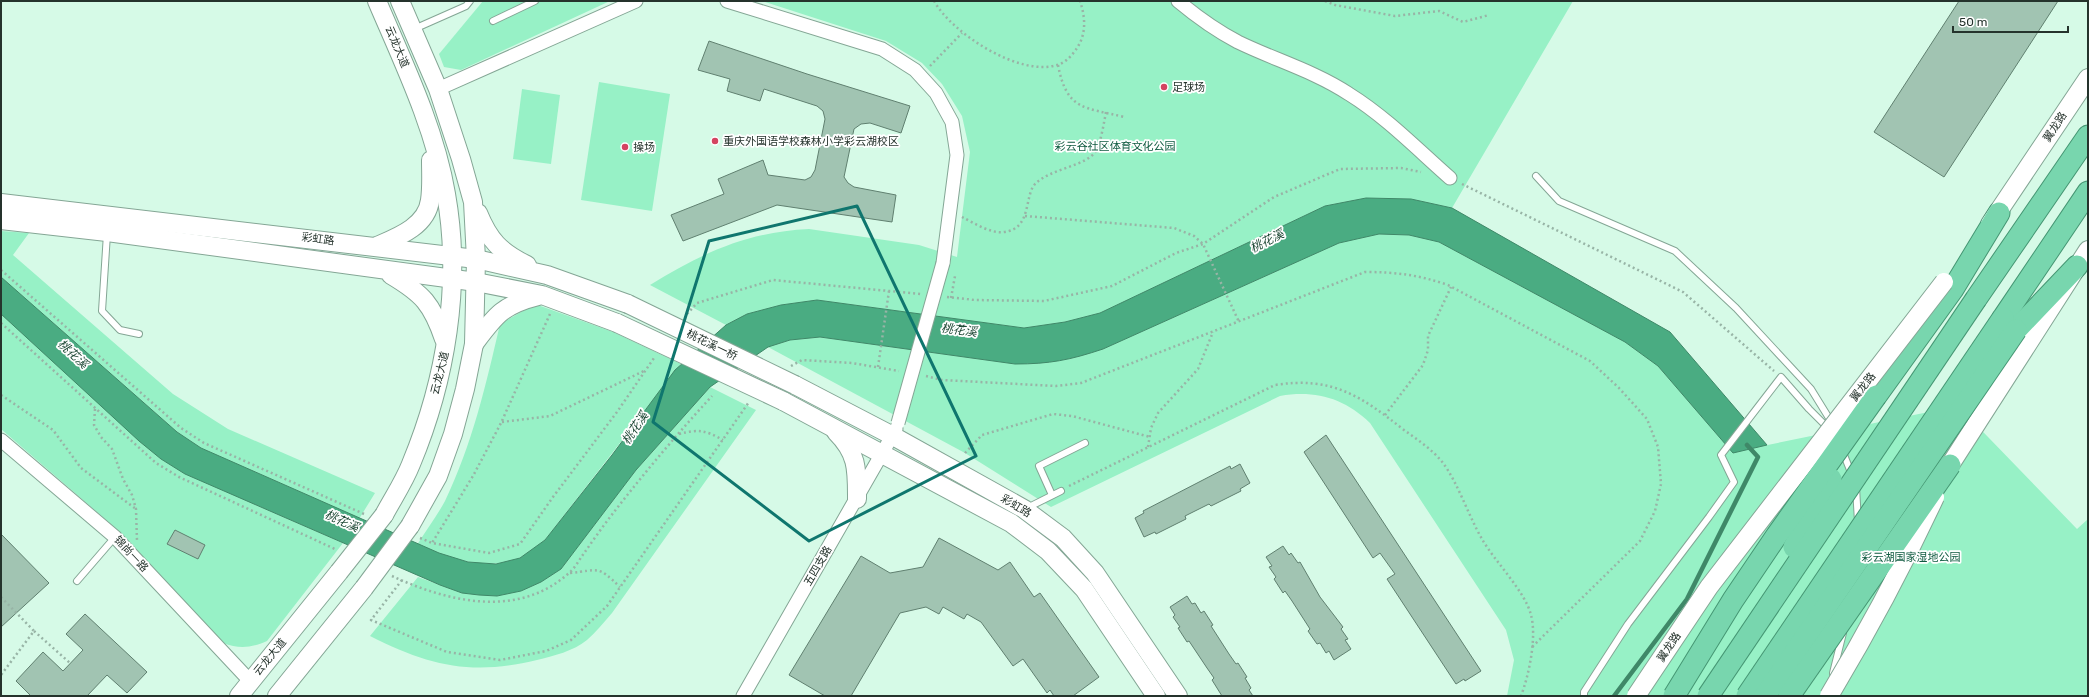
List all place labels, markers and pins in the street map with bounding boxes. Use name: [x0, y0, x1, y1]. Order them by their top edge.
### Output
place label: 足球场: [1172, 81, 1205, 94]
marker: 足球场: [1159, 82, 1169, 92]
place label: 重庆外国语学校森林小学彩云湖校区: [723, 135, 899, 148]
marker: 重庆外国语学校森林小学彩云湖校区: [710, 136, 720, 146]
place label: 操场: [633, 141, 655, 154]
marker: 操场: [620, 142, 630, 152]

